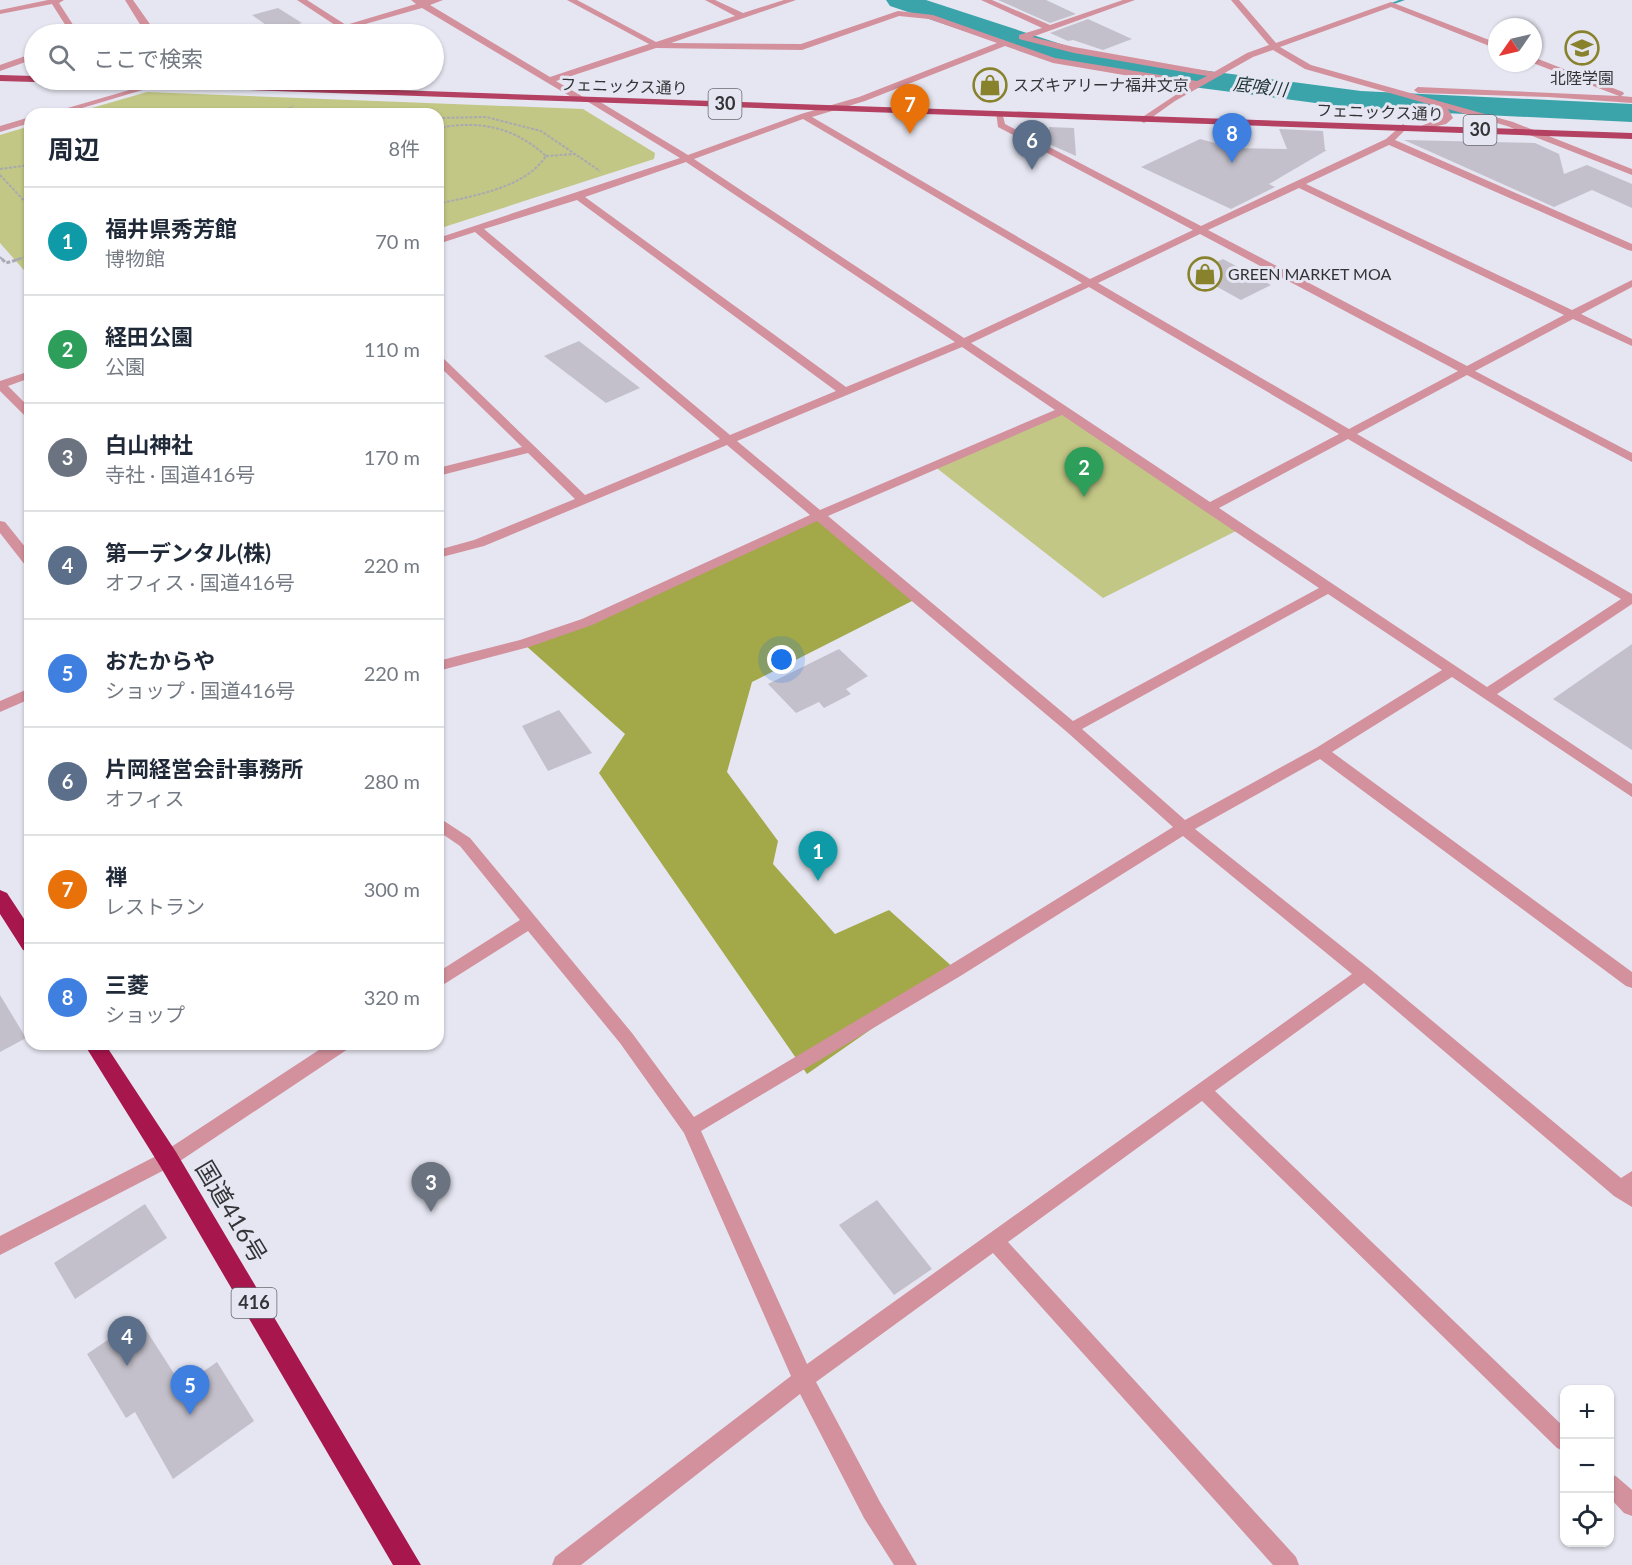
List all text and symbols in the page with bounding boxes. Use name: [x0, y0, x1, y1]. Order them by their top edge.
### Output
north arrow: [1488, 18, 1542, 72]
search box: [24, 24, 444, 90]
school or university icon: 北陸学園: [1564, 30, 1600, 66]
icon: search: [45, 41, 78, 74]
text: ここで検索: [93, 45, 203, 72]
shop icon: スズキアリーナ福井文京: [972, 67, 1008, 103]
place label: 北陸学園: [1550, 68, 1614, 87]
water label: 底喰川: [1232, 72, 1290, 100]
street label: フェニックス通り: [560, 74, 688, 97]
place label: スズキアリーナ福井文京: [1013, 75, 1189, 94]
pin: 7: [890, 84, 930, 134]
road number: 30: [708, 89, 742, 119]
street label: フェニックス通り: [1316, 100, 1444, 123]
pin: 8: [1212, 114, 1252, 163]
road number: 30: [1464, 115, 1496, 145]
pin: 6: [1012, 120, 1052, 170]
text: 周辺: [48, 133, 100, 165]
text: 8件: [388, 136, 420, 160]
text: 福井県秀芳館: [105, 215, 237, 242]
text: 1: [62, 229, 73, 253]
text: 70 m: [375, 229, 420, 253]
text: 博物館: [105, 246, 165, 270]
shop icon: GREEN MARKET MOA: [1187, 256, 1223, 292]
place label: GREEN MARKET MOA: [1228, 264, 1391, 283]
text: 経田公園: [105, 323, 193, 350]
text: 2: [62, 337, 73, 361]
text: 110 m: [364, 337, 420, 361]
text: 公園: [105, 354, 145, 378]
text: 白山神社: [105, 431, 193, 458]
text: 3: [62, 445, 73, 469]
text: 170 m: [364, 445, 420, 469]
pin: 2: [1064, 448, 1104, 497]
text: 寺社 · 国道416号: [105, 462, 255, 486]
text: 第一デンタル(株): [105, 539, 271, 566]
text: 4: [62, 553, 73, 577]
text: 220 m: [364, 553, 420, 577]
text: オフィス · 国道416号: [105, 570, 295, 594]
your location: [767, 645, 796, 674]
text: おたからや: [105, 647, 215, 674]
text: 5: [62, 661, 73, 685]
text: 220 m: [364, 661, 420, 685]
text: ショップ · 国道416号: [105, 678, 295, 702]
text: 片岡経営会計事務所: [105, 755, 303, 782]
text: 6: [62, 769, 73, 793]
text: 280 m: [364, 769, 420, 793]
text: オフィス: [105, 786, 185, 810]
pin: 1: [798, 832, 838, 881]
text: 禅: [105, 863, 127, 890]
text: 7: [62, 877, 73, 901]
text: 300 m: [364, 877, 420, 901]
text: レストラン: [105, 894, 205, 918]
text: 三菱: [105, 971, 149, 998]
text: 8: [62, 985, 73, 1009]
text: 320 m: [364, 985, 420, 1009]
text: ショップ: [105, 1002, 185, 1026]
street label: 国道416号: [191, 1155, 274, 1267]
pin: 3: [412, 1162, 450, 1212]
road number: 416: [232, 1288, 276, 1318]
pin: 4: [108, 1316, 146, 1366]
pin: 5: [170, 1366, 210, 1415]
map controls: [1560, 1385, 1614, 1547]
button: +: [1560, 1385, 1614, 1439]
button: −: [1560, 1439, 1614, 1493]
button: locate: [1560, 1493, 1614, 1547]

